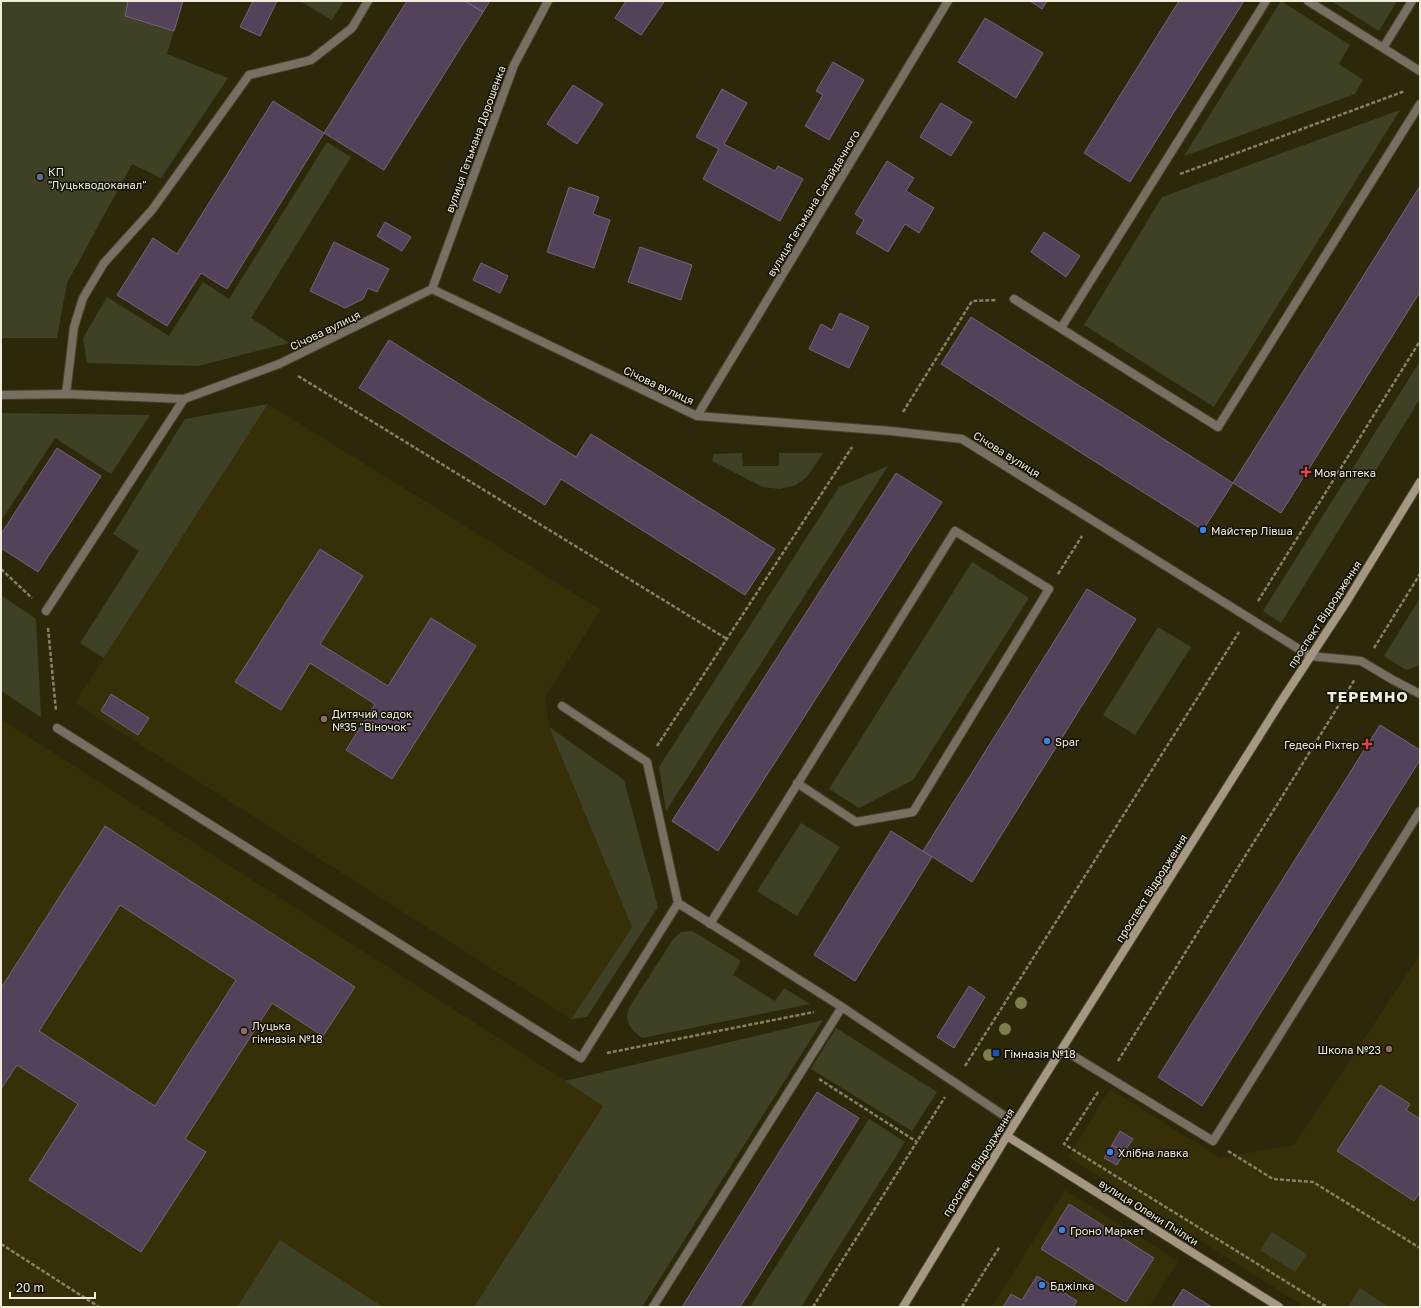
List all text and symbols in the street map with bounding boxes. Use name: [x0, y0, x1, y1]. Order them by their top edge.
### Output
street label: вулиця Гетьмана Дорошенка: [442, 64, 508, 214]
street label: вулиця Гетьмана Сагайдачного: [764, 127, 862, 279]
place label: КП "Луцькводоканал": [48, 165, 147, 191]
marker: КП "Луцькводоканал": [35, 172, 45, 182]
street label: Січова вулиця: [288, 307, 362, 353]
street label: Січова вулиця: [622, 363, 696, 407]
street label: Січова вулиця: [971, 428, 1043, 480]
place label: Моя аптека: [1314, 466, 1376, 479]
marker: Моя аптека: [1301, 467, 1311, 477]
place label: Майстер Лівша: [1211, 524, 1293, 537]
marker: Майстер Лівша: [1198, 525, 1208, 535]
street label: проспект Відродження: [1284, 558, 1364, 670]
district label: ТЕРЕМНО: [1327, 687, 1409, 705]
place label: Дитячий садок №35 "Віночок": [332, 707, 413, 733]
marker: Дитячий садок №35 "Віночок": [319, 714, 329, 724]
place label: Spar: [1055, 735, 1080, 748]
marker: Spar: [1042, 736, 1052, 746]
place label: Гедеон Ріхтер: [1284, 738, 1359, 751]
marker: Гедеон Ріхтер: [1362, 739, 1372, 749]
street label: проспект Відродження: [1112, 832, 1190, 944]
place label: Луцька гімназія №18: [252, 1019, 323, 1045]
marker: Луцька гімназія №18: [239, 1026, 249, 1036]
place label: Школа №23: [1317, 1043, 1381, 1056]
marker: Школа №23: [1384, 1044, 1394, 1054]
place label: Гімназія №18: [1004, 1047, 1076, 1060]
marker: Гімназія №18: [991, 1048, 1001, 1058]
street label: проспект Відродження: [939, 1106, 1017, 1218]
place label: Хлібна лавка: [1118, 1146, 1188, 1159]
marker: Хлібна лавка: [1105, 1147, 1115, 1157]
street label: вулиця Олени Пчілки: [1097, 1176, 1201, 1248]
place label: Гроно Маркет: [1070, 1224, 1145, 1237]
marker: Гроно Маркет: [1057, 1225, 1067, 1235]
scale bar: [10, 1274, 95, 1300]
place label: Бджілка: [1050, 1279, 1095, 1292]
text: 20 m: [16, 1280, 44, 1295]
marker: Бджілка: [1037, 1280, 1047, 1290]

